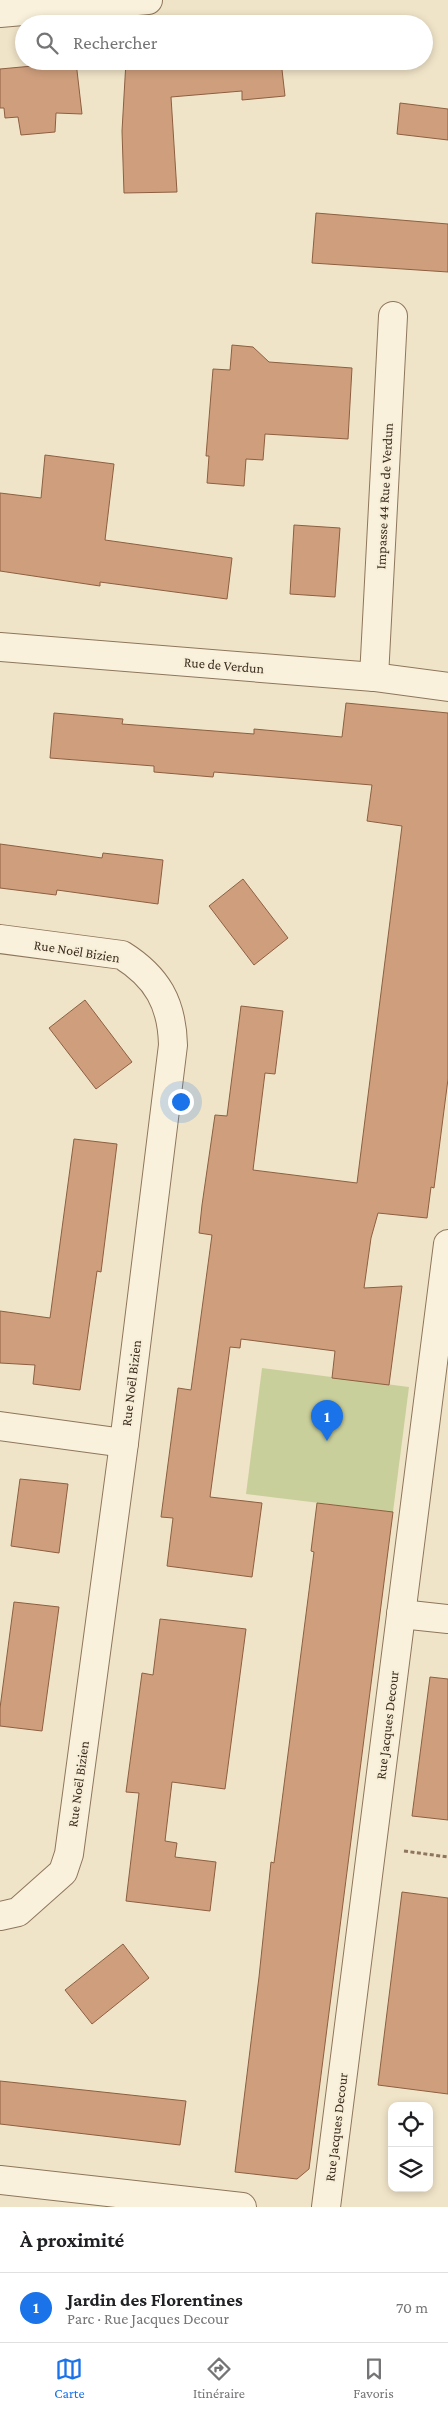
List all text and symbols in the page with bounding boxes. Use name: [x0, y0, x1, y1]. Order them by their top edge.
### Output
search box: [15, 15, 433, 70]
icon: search: [33, 29, 61, 57]
text: Rechercher: [73, 32, 157, 53]
street label: Impasse 44 Rue de Verdun: [372, 422, 396, 570]
street label: Rue de Verdun: [183, 654, 265, 677]
street label: Rue Noël Bizien: [33, 936, 122, 966]
your location: [168, 1089, 194, 1115]
street label: Rue Noël Bizien: [118, 1338, 144, 1427]
pin: 1: [311, 1400, 343, 1441]
street label: Rue Jacques Decour: [372, 1670, 402, 1780]
street label: Rue Noël Bizien: [64, 1739, 92, 1828]
street label: Rue Jacques Decour: [321, 2072, 351, 2182]
map controls: [388, 2102, 433, 2192]
button: locate: [388, 2102, 433, 2147]
button: layers: [388, 2147, 433, 2192]
text: À proximité: [20, 2228, 124, 2252]
text: Jardin des Florentines: [67, 2289, 243, 2310]
text: 1: [33, 2299, 39, 2316]
text: 70 m: [396, 2299, 428, 2316]
text: Parc · Rue Jacques Decour: [67, 2310, 229, 2327]
tab: Carte: [54, 2355, 85, 2401]
tab: Itinéraire: [193, 2355, 245, 2401]
tab: Favoris: [353, 2355, 394, 2401]

